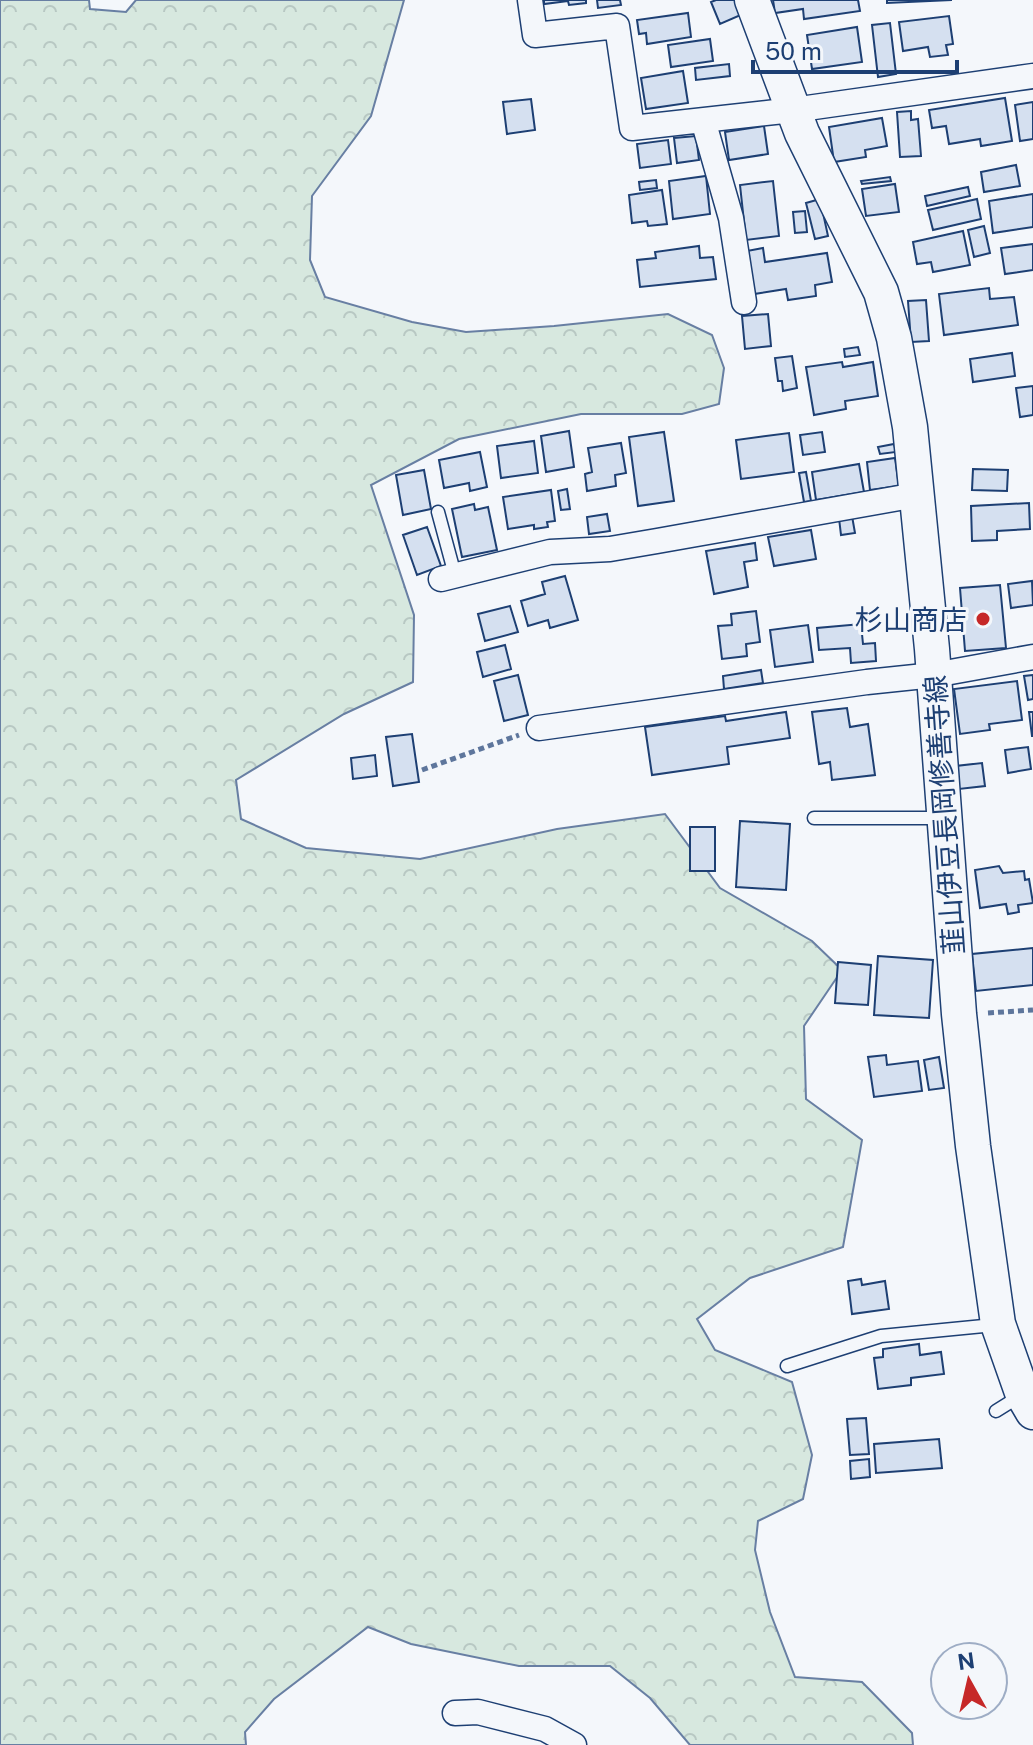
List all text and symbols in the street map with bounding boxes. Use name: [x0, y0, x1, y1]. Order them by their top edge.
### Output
scale bar: [753, 24, 957, 74]
text: 50 m: [765, 37, 822, 65]
place label: 杉山商店: [855, 603, 967, 636]
marker: 杉山商店: [974, 610, 992, 628]
street label: 韮山伊豆長岡修善寺線: [918, 674, 970, 956]
north arrow: [929, 1641, 1009, 1721]
text: N: [956, 1647, 977, 1675]

